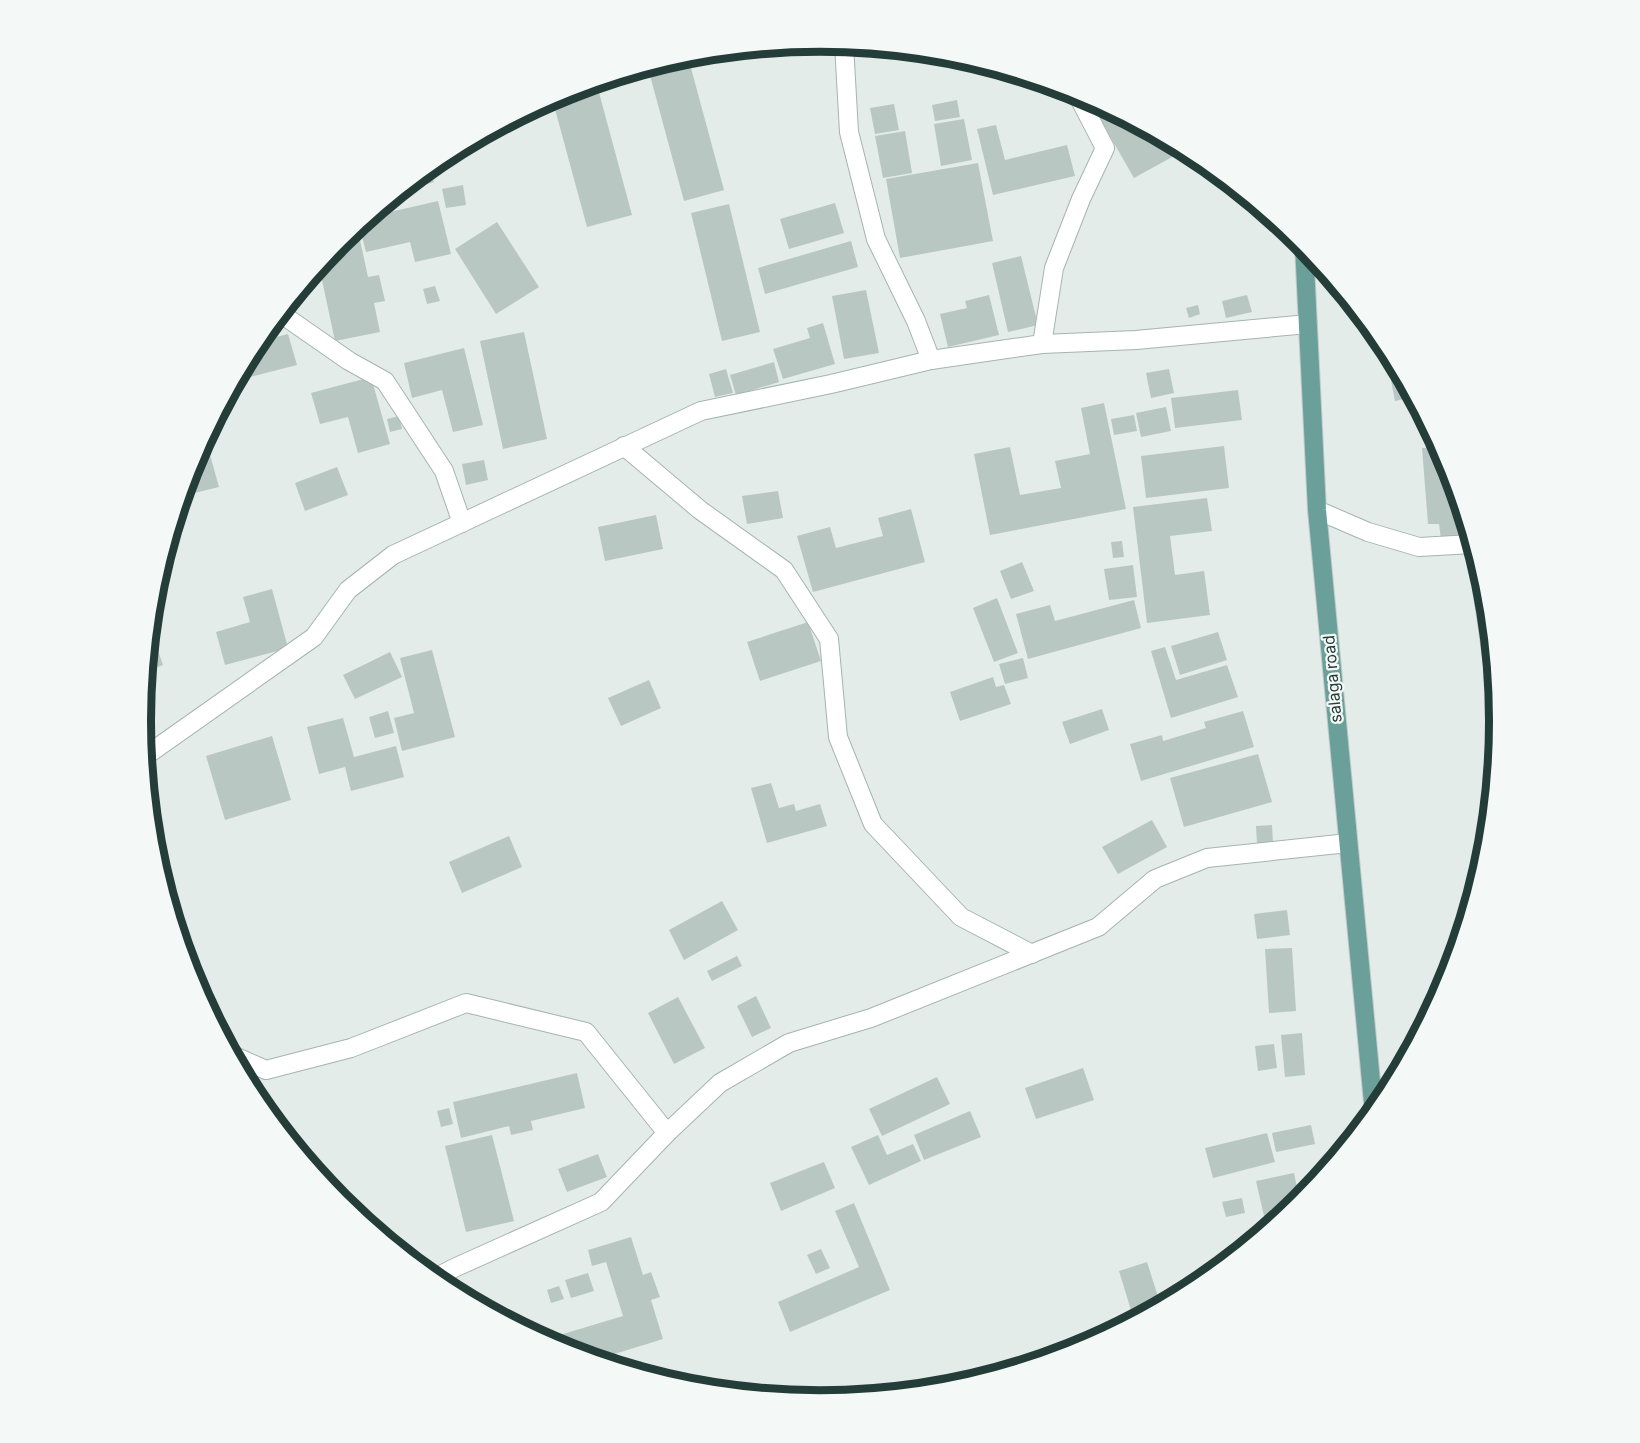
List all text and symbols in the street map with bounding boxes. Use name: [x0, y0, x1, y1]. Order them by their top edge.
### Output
street label: salaga road: [1318, 634, 1346, 724]

